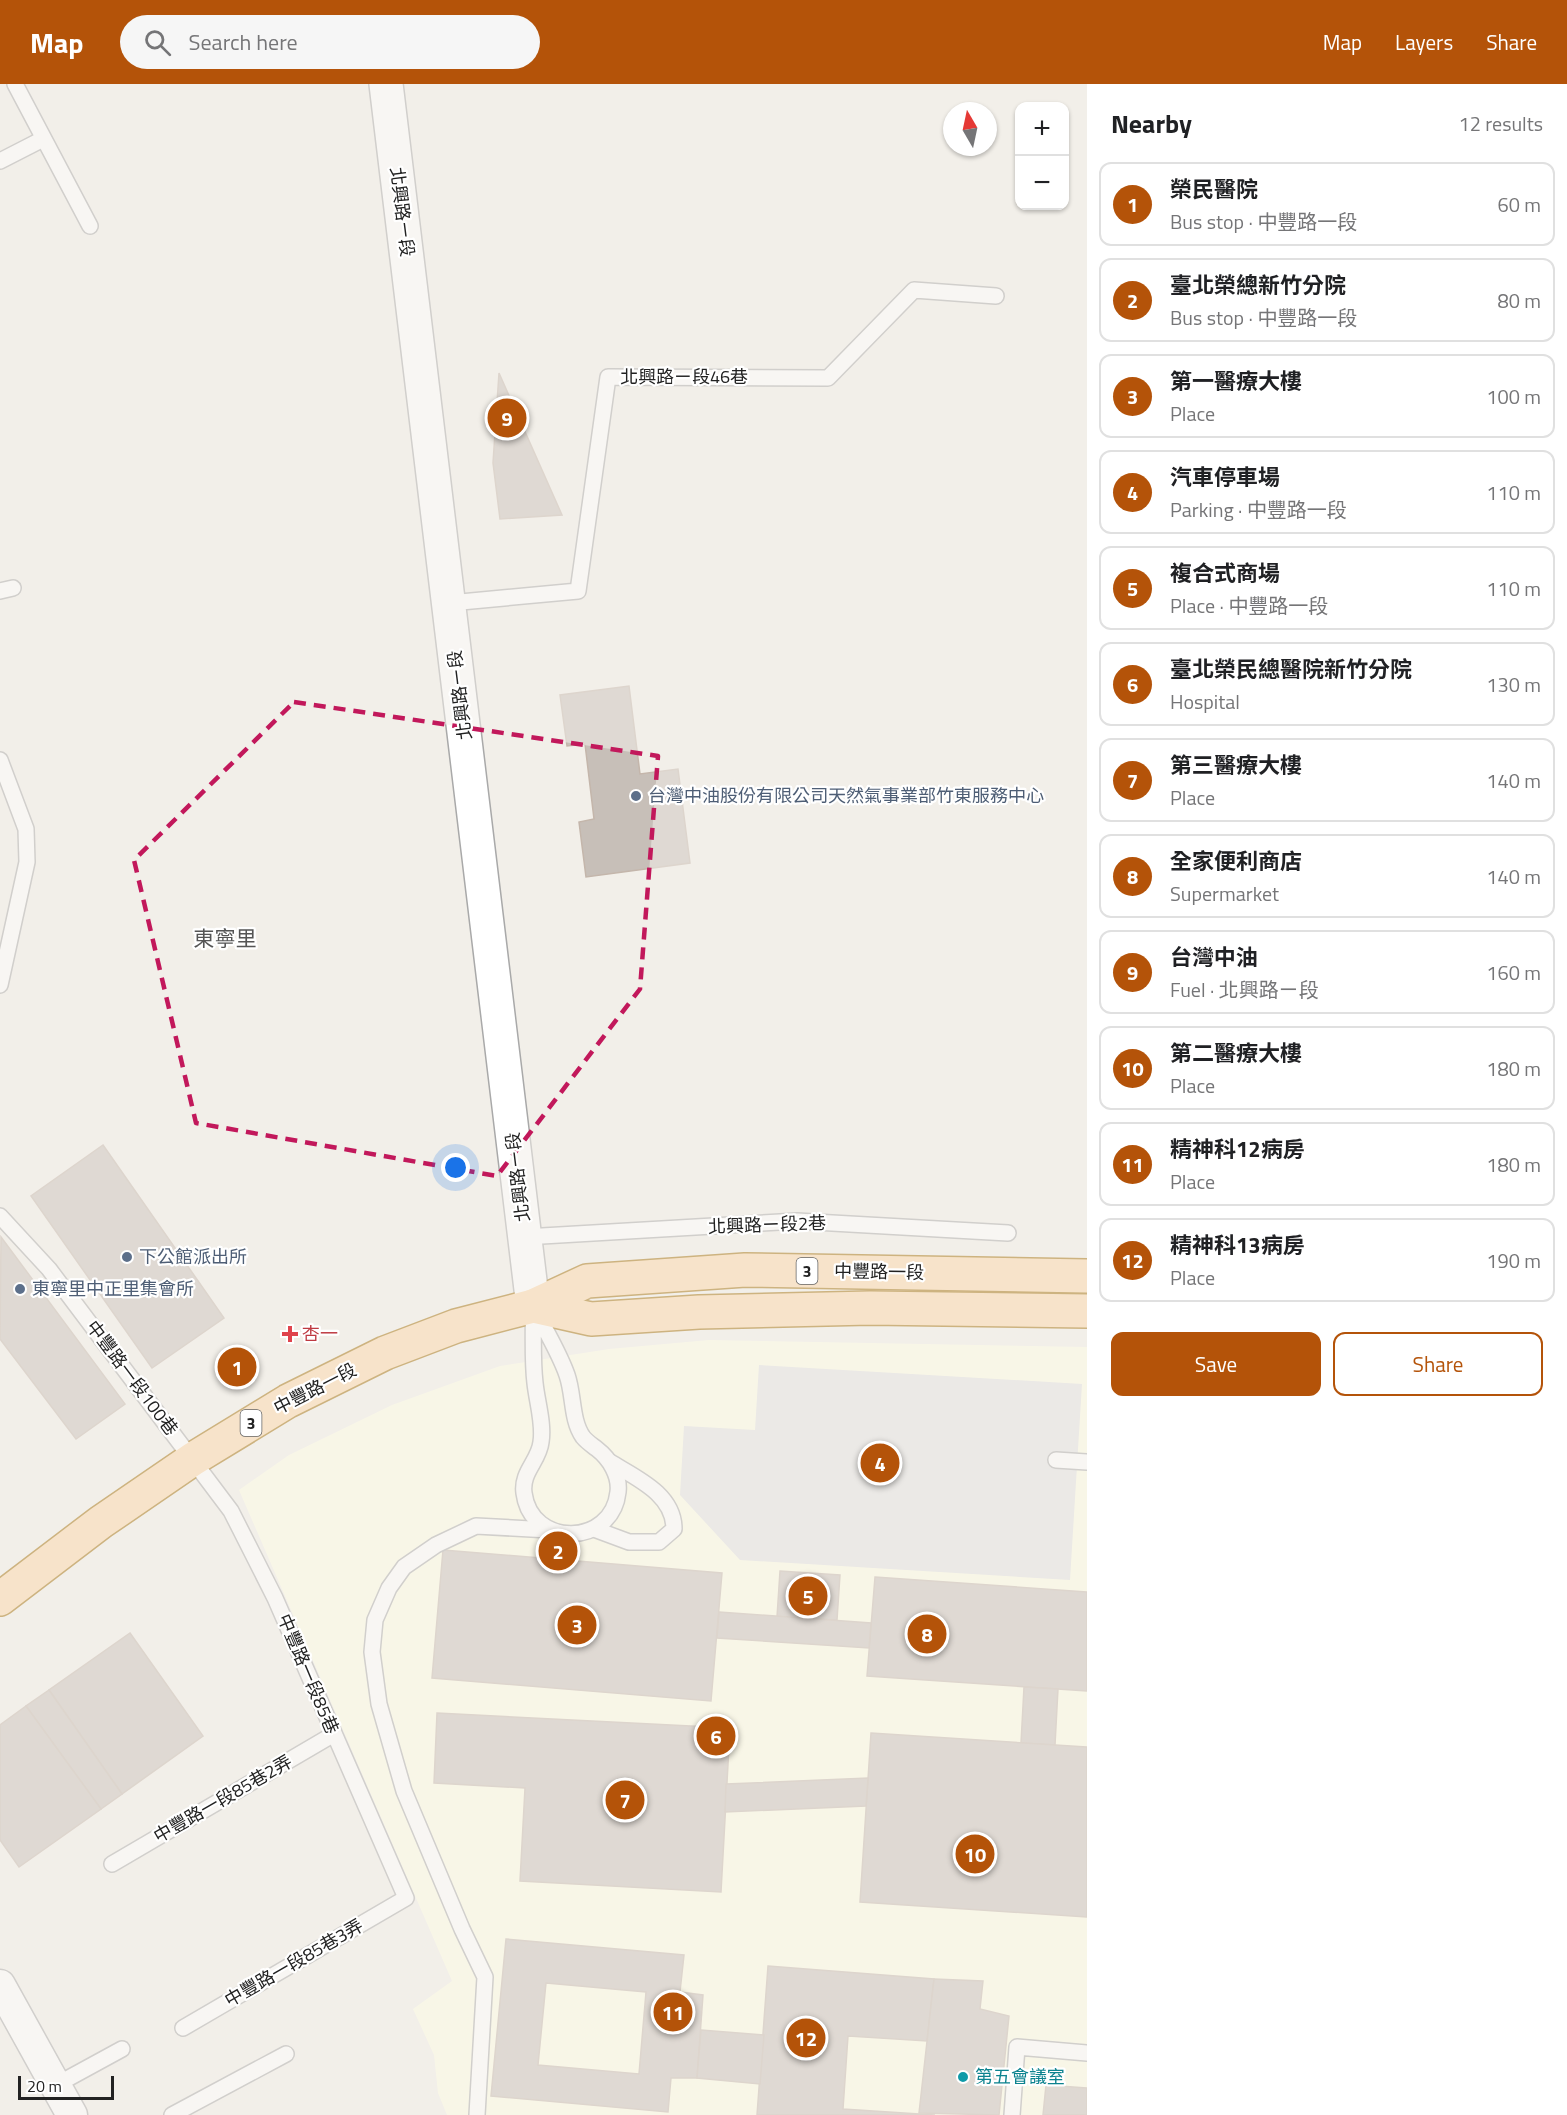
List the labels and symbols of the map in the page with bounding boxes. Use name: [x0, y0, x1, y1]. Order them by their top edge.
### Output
north arrow: [943, 102, 997, 156]
street label: 北興路ㄧ段: [384, 166, 421, 258]
street label: 北興路ㄧ段46巷: [620, 363, 748, 390]
pin: 9: [488, 396, 526, 440]
street label: 北興路ㄧ段: [441, 649, 478, 741]
place label: 台灣中油股份有限公司天然氣事業部竹東服務中心: [648, 782, 1044, 809]
marker: 台灣中油股份有限公司天然氣事業部竹東服務中心: [629, 789, 643, 803]
district label: 東寧里: [194, 922, 257, 954]
street label: 北興路ㄧ段: [499, 1131, 536, 1223]
your location: [441, 1153, 470, 1182]
street label: 北興路ㄧ段2巷: [708, 1209, 826, 1240]
place label: 下公館派出所: [139, 1243, 247, 1270]
marker: 下公館派出所: [120, 1250, 134, 1264]
street label: 中豐路一段: [834, 1257, 924, 1286]
road number: 3: [796, 1258, 818, 1284]
place label: 東寧里中正里集會所: [32, 1275, 194, 1302]
marker: 東寧里中正里集會所: [13, 1282, 27, 1296]
street label: 中豐路一段100巷: [80, 1314, 185, 1441]
place label: 杏一: [302, 1320, 338, 1347]
marker: 杏一: [283, 1327, 297, 1341]
pin: 1: [218, 1344, 256, 1390]
street label: 中豐路一段: [269, 1356, 361, 1421]
road number: 3: [240, 1410, 262, 1436]
pin: 4: [860, 1440, 900, 1486]
pin: 2: [538, 1528, 578, 1574]
pin: 5: [788, 1574, 828, 1618]
pin: 3: [558, 1602, 596, 1648]
street label: 中豐路一段85巷: [271, 1610, 346, 1738]
pin: 8: [908, 1612, 946, 1656]
pin: 6: [696, 1714, 736, 1758]
street label: 中豐路一段85巷2弄: [148, 1748, 297, 1849]
pin: 7: [606, 1778, 644, 1822]
pin: 10: [956, 1832, 994, 1876]
street label: 中豐路一段85巷3弄: [219, 1912, 368, 2013]
pin: 11: [654, 1990, 692, 2034]
pin: 12: [786, 2016, 826, 2060]
place label: 第五會議室: [975, 2063, 1065, 2090]
marker: 第五會議室: [956, 2070, 970, 2084]
scale bar: [18, 2073, 114, 2100]

